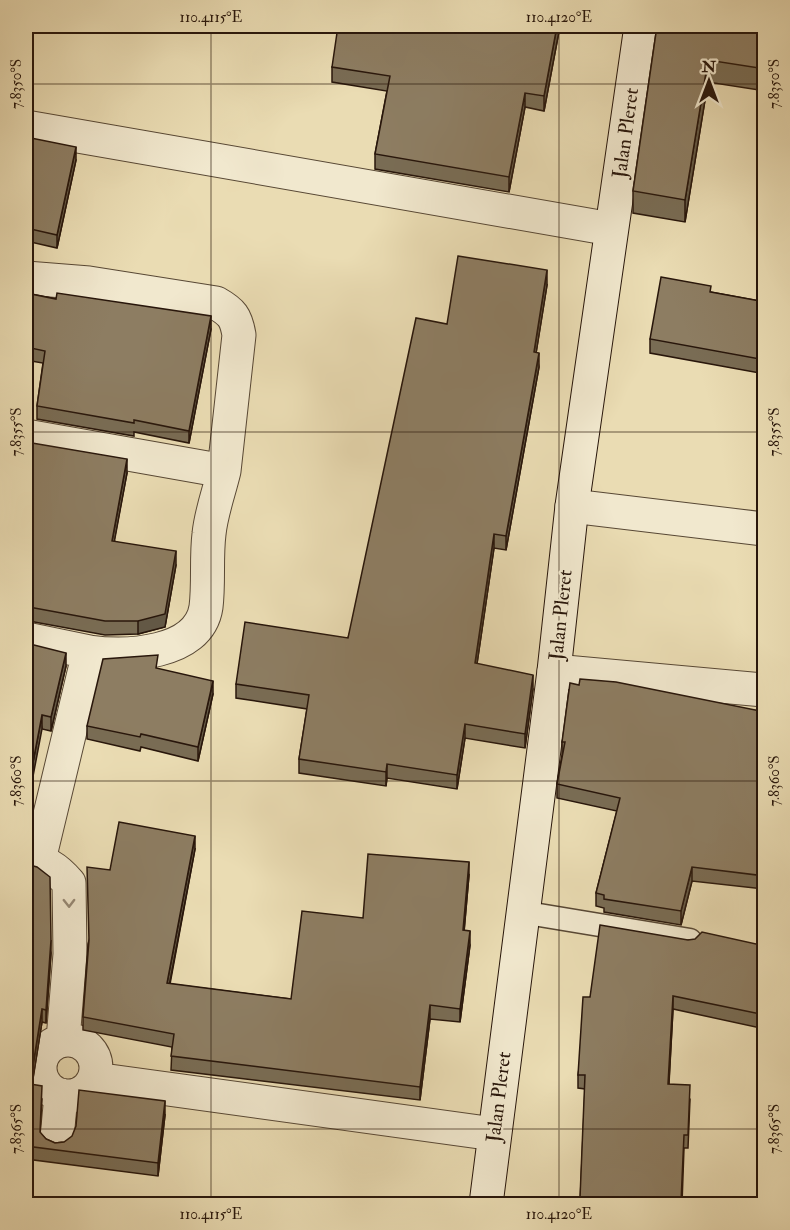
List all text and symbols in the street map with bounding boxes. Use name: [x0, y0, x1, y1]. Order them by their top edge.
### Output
text: 110.4115°E: [180, 8, 243, 27]
text: 110.4120°E: [526, 8, 592, 27]
north arrow: [679, 51, 739, 111]
text: N: [701, 57, 717, 77]
text: 7.8350°S: [7, 59, 26, 109]
text: 7.8350°S: [765, 59, 784, 109]
street label: Jalan Pleret: [607, 86, 644, 181]
text: 7.8355°S: [7, 407, 26, 457]
text: 7.8355°S: [765, 407, 784, 457]
street label: Jalan Pleret: [543, 568, 578, 663]
text: 7.8360°S: [7, 755, 26, 807]
text: 7.8360°S: [765, 755, 784, 807]
one-way arrow: [63, 899, 75, 908]
street label: Jalan Pleret: [480, 1050, 517, 1145]
text: 7.8365°S: [7, 1104, 26, 1154]
text: 7.8365°S: [765, 1104, 784, 1154]
text: 110.4115°E: [180, 1205, 243, 1224]
text: 110.4120°E: [526, 1205, 592, 1224]

